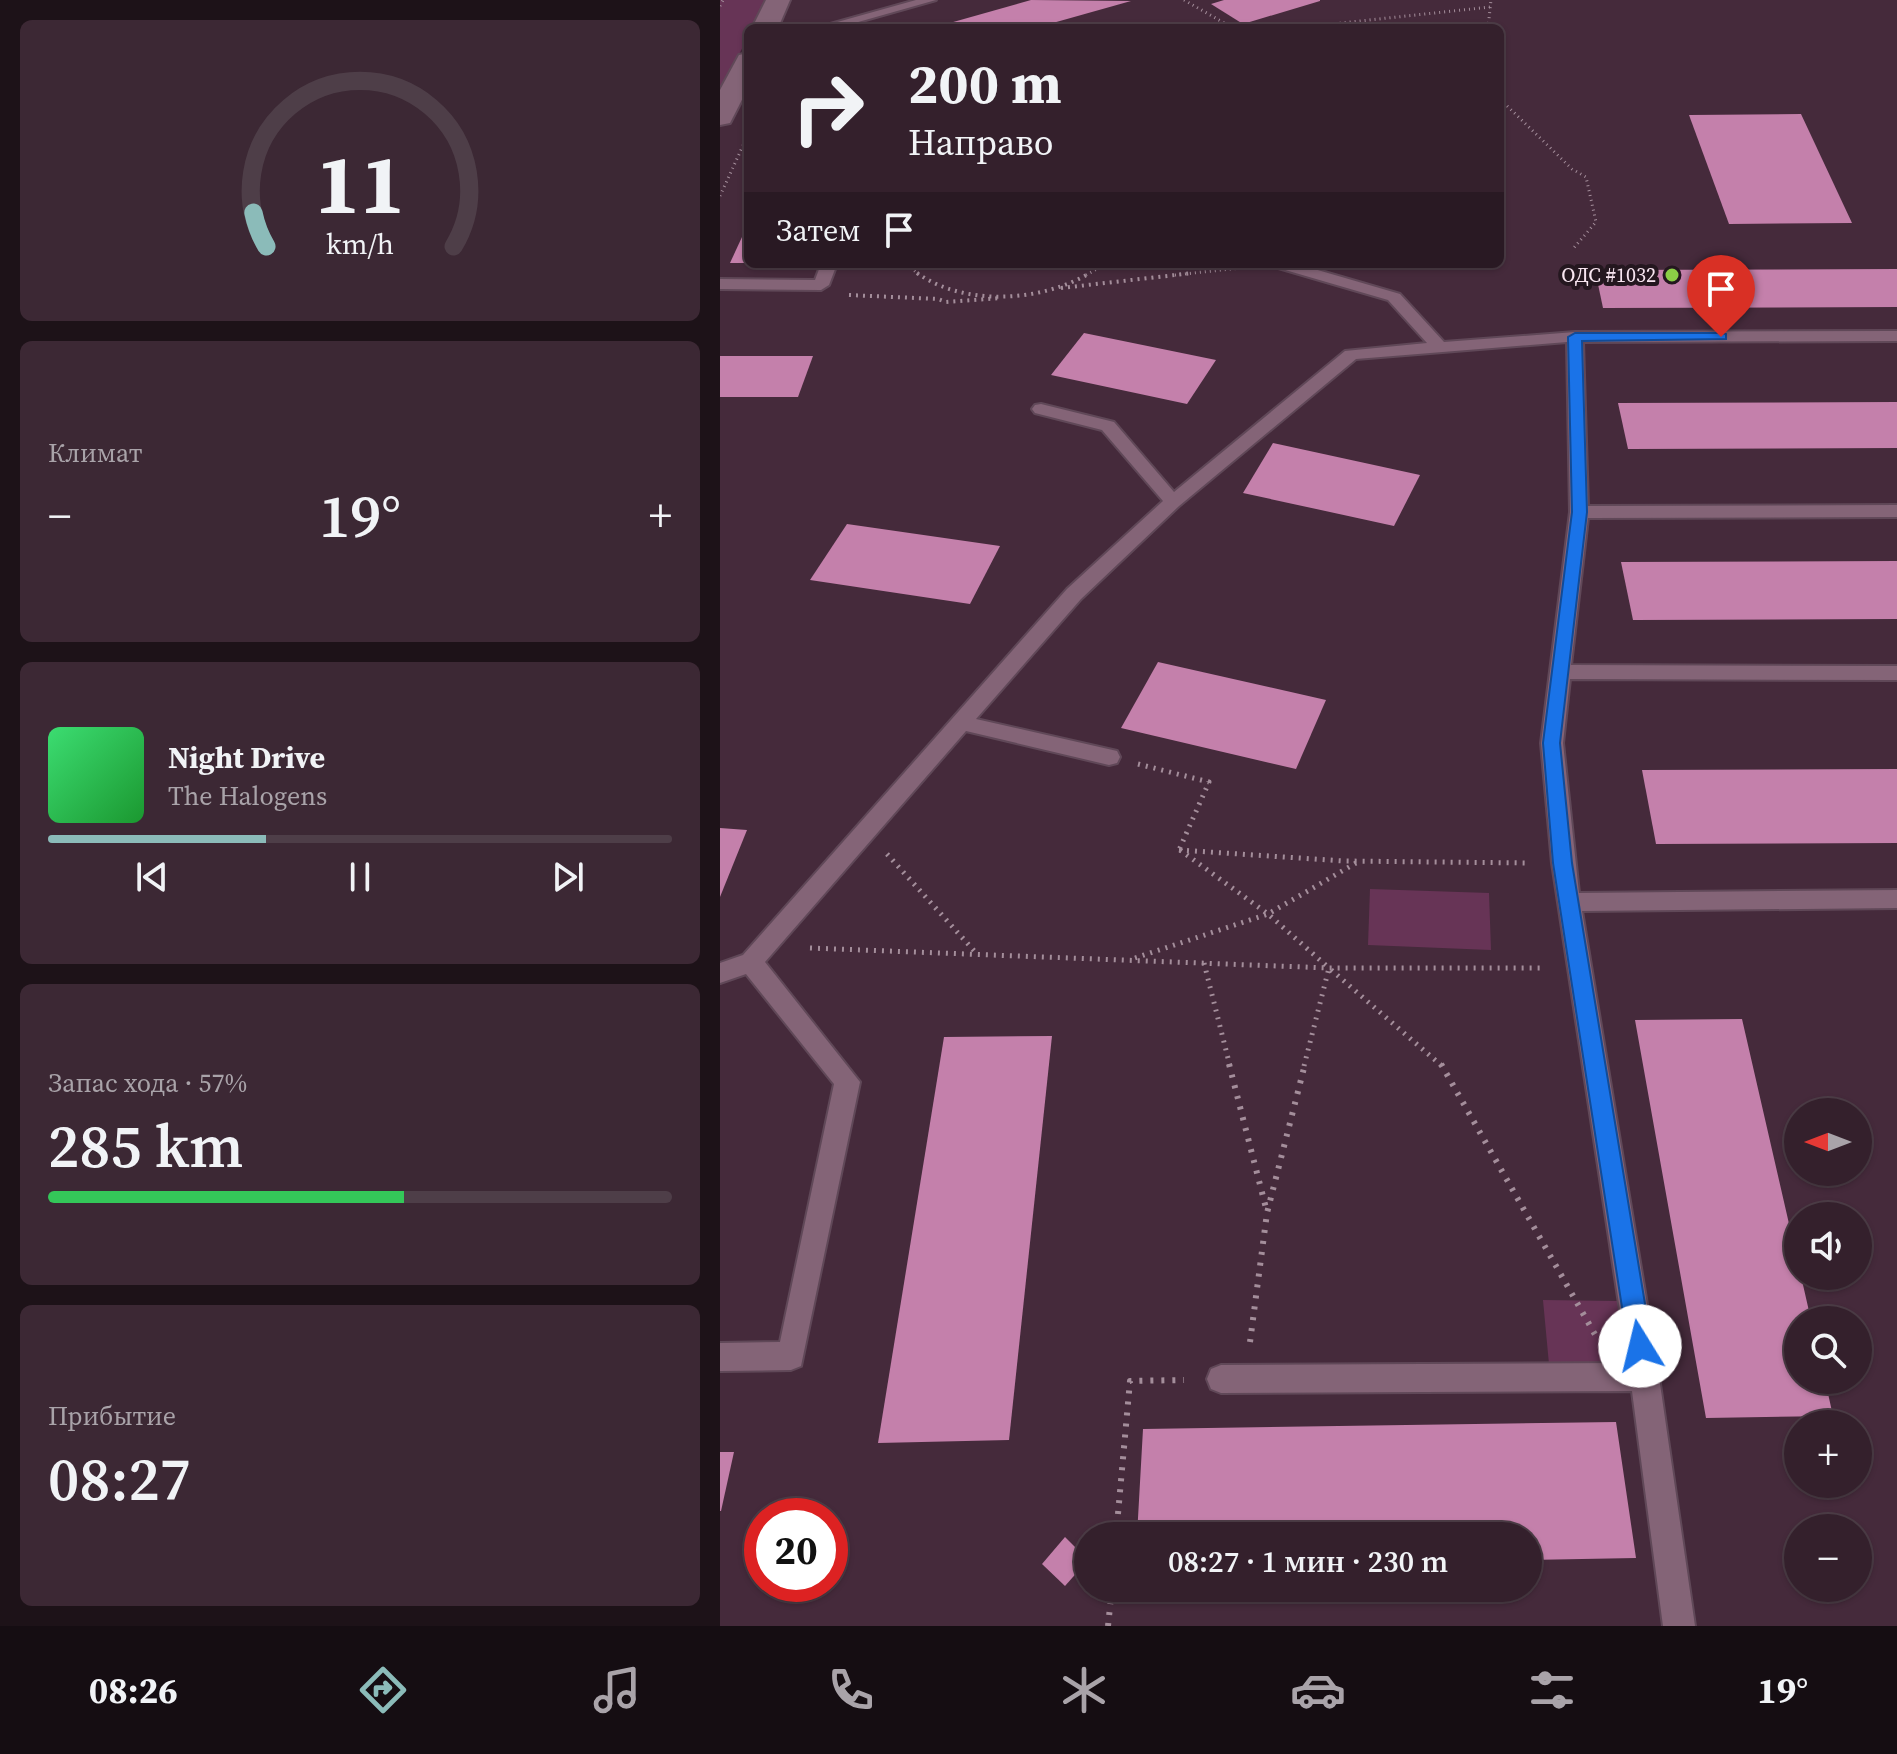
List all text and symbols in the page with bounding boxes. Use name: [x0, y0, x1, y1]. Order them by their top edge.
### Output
text: 200 m: [908, 45, 1062, 122]
icon: right: [776, 56, 880, 160]
text: Направо: [908, 118, 1053, 167]
text: 11: [315, 126, 405, 240]
icon: arrive: [877, 208, 921, 252]
text: Затем: [776, 210, 861, 251]
text: km/h: [326, 224, 394, 264]
pin: [1687, 255, 1755, 337]
place label: ОДС #1032: [1561, 261, 1656, 289]
marker: ОДС #1032: [1663, 266, 1681, 284]
icon: arrive: [1699, 267, 1743, 311]
text: Климат: [48, 435, 142, 471]
text: 19°: [319, 475, 401, 557]
text: −: [48, 485, 71, 546]
text: +: [649, 485, 672, 546]
text: Night Drive: [168, 737, 325, 778]
text: The Halogens: [168, 778, 327, 814]
icon: previous: [130, 855, 174, 899]
icon: pause: [338, 855, 382, 899]
icon: next: [546, 855, 590, 899]
text: Запас хода · 57%: [48, 1065, 247, 1101]
north arrow: [1784, 1098, 1872, 1186]
map controls: [1784, 1098, 1872, 1602]
text: 285 km: [48, 1105, 244, 1187]
button: sound: [1784, 1202, 1872, 1290]
position arrow: [1598, 1304, 1682, 1388]
button: search: [1784, 1306, 1872, 1394]
text: Прибытие: [48, 1398, 176, 1434]
button: +: [1784, 1410, 1872, 1498]
text: 08:27: [48, 1438, 191, 1520]
speed limit sign: 20: [744, 1498, 848, 1602]
button: −: [1784, 1514, 1872, 1602]
text: 08:27 · 1 мин · 230 m: [1168, 1541, 1448, 1582]
icon: directions: [355, 1662, 411, 1718]
icon: music: [589, 1662, 645, 1718]
icon: phone: [823, 1662, 879, 1718]
icon: climate: [1056, 1662, 1112, 1718]
icon: car: [1290, 1662, 1346, 1718]
icon: filters: [1524, 1662, 1580, 1718]
text: 08:26: [89, 1666, 178, 1715]
text: 19°: [1757, 1666, 1808, 1715]

